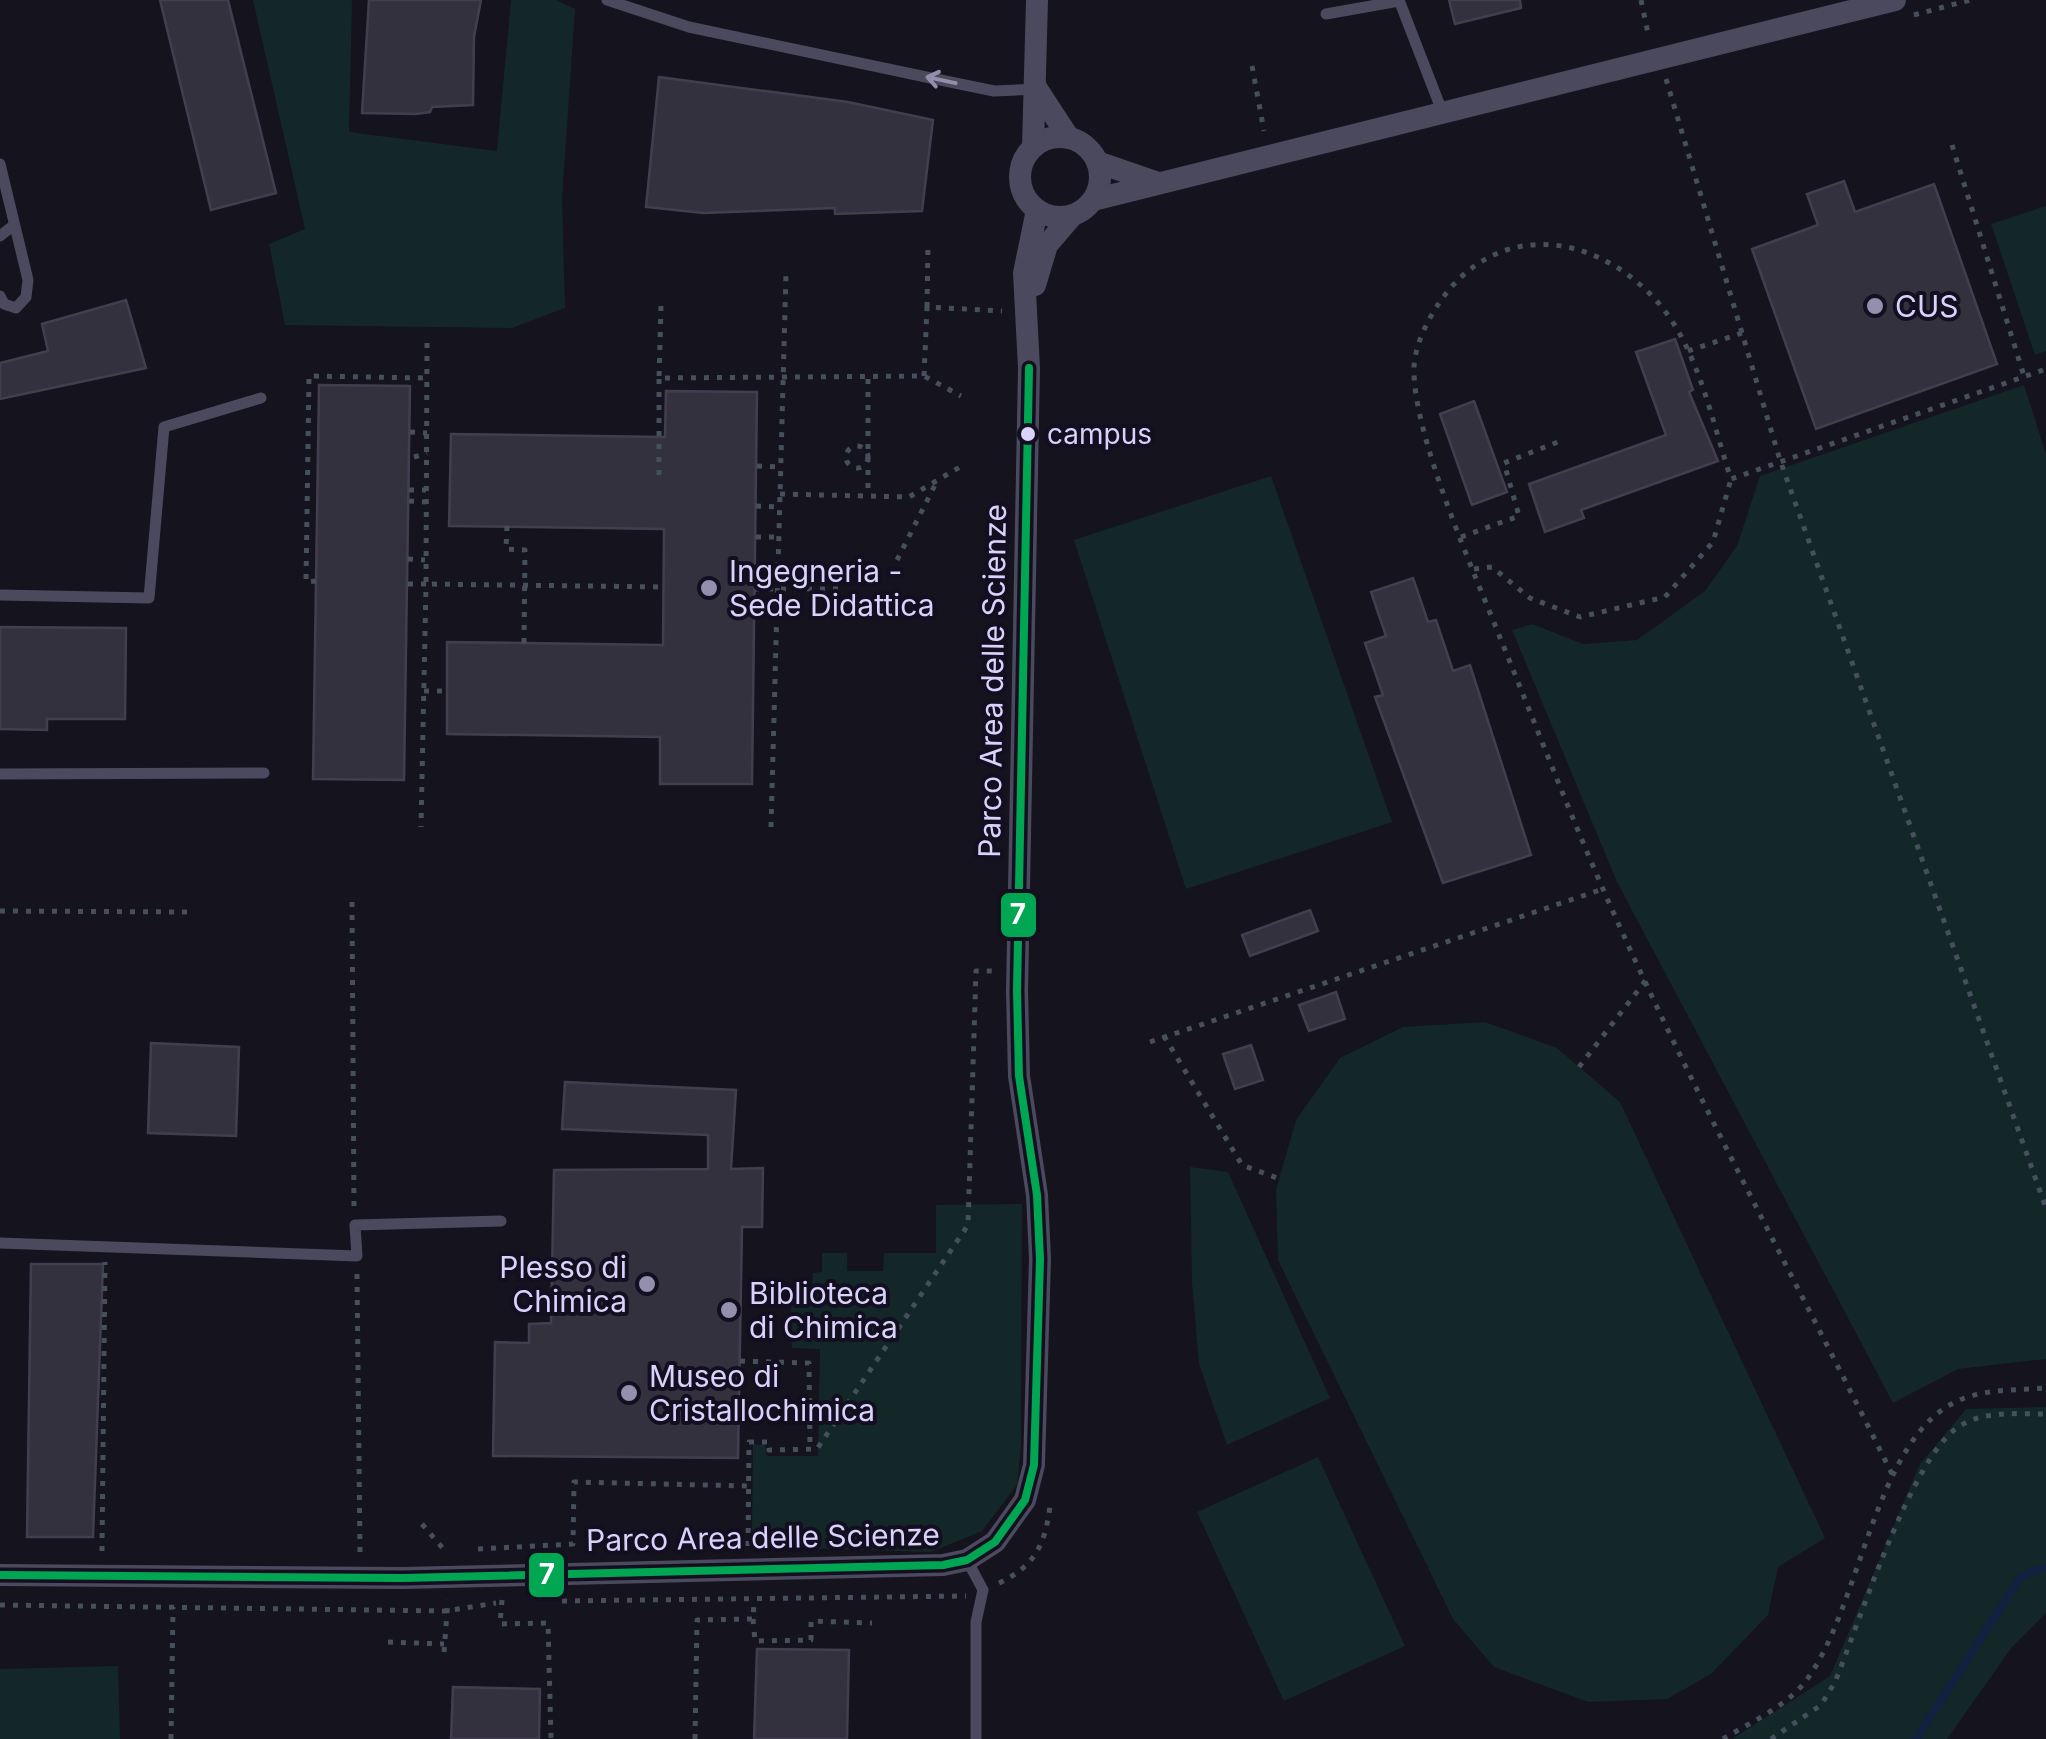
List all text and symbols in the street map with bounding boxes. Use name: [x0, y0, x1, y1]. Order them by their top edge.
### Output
one-way arrow: [926, 70, 958, 89]
place label: CUS: [1895, 288, 1959, 324]
marker: CUS: [1864, 295, 1886, 317]
place label: campus: [1047, 417, 1152, 451]
marker: campus: [1018, 424, 1038, 444]
street label: Parco Area delle Scienze: [971, 504, 1013, 858]
place label: Ingegneria - Sede Didattica: [729, 553, 935, 623]
marker: Ingegneria - Sede Didattica: [698, 577, 720, 599]
line badge: 7: [999, 891, 1038, 939]
text: 7: [1010, 897, 1026, 931]
place label: Plesso di Chimica: [499, 1249, 627, 1319]
marker: Plesso di Chimica: [636, 1273, 658, 1295]
place label: Biblioteca di Chimica: [749, 1275, 898, 1345]
marker: Biblioteca di Chimica: [718, 1299, 740, 1321]
place label: Museo di Cristallochimica: [649, 1358, 875, 1428]
marker: Museo di Cristallochimica: [618, 1382, 640, 1404]
street label: Parco Area delle Scienze: [586, 1516, 940, 1558]
line badge: 7: [527, 1551, 566, 1599]
text: 7: [539, 1557, 555, 1591]

